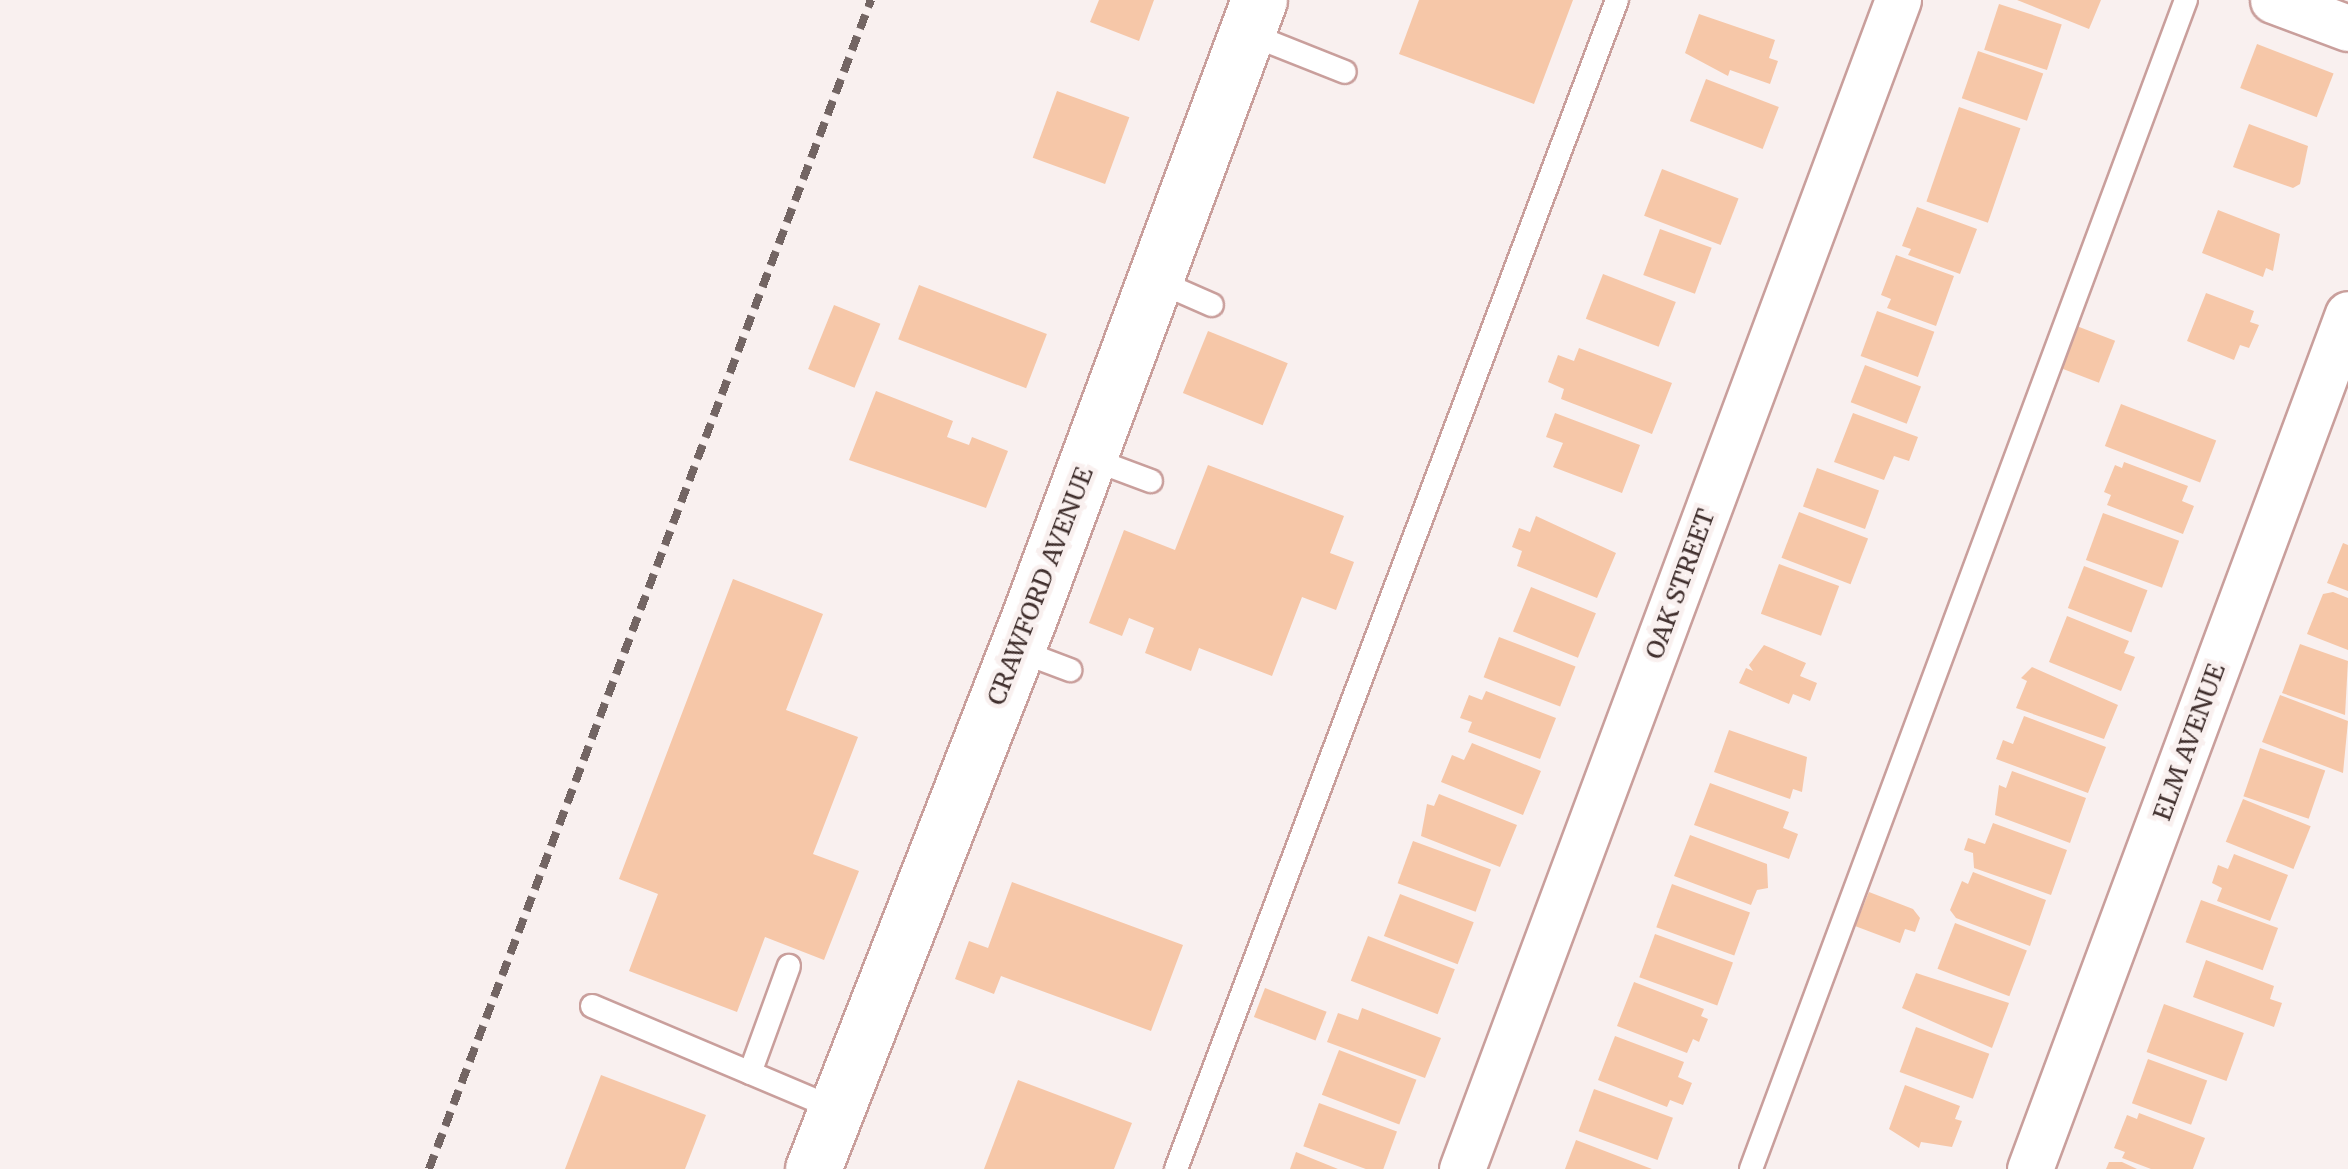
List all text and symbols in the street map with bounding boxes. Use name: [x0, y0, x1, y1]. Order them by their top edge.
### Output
street label: CRAWFORD AVENUE: [981, 463, 1099, 709]
street label: OAK STREET: [1639, 505, 1721, 663]
street label: ELM AVENUE: [2147, 659, 2231, 825]

